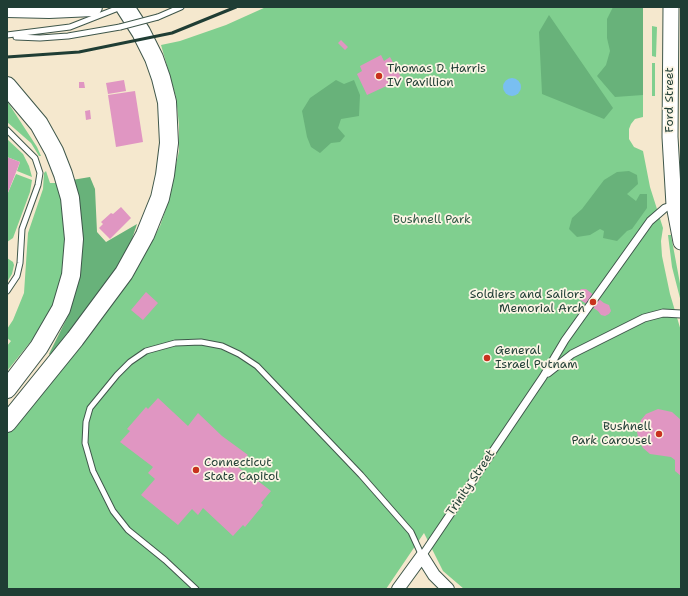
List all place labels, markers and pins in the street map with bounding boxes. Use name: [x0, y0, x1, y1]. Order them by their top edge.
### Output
place label: Thomas D. Harris IV Pavillion: [387, 62, 486, 90]
marker: Thomas D. Harris IV Pavillion: [374, 71, 384, 81]
place label: Soldiers and Sailors Memorial Arch: [470, 288, 585, 316]
marker: Soldiers and Sailors Memorial Arch: [588, 297, 598, 307]
place label: General Israel Putnam: [495, 344, 578, 372]
marker: General Israel Putnam: [482, 353, 492, 363]
place label: Bushnell Park Carousel: [571, 420, 651, 448]
marker: Bushnell Park Carousel: [654, 429, 664, 439]
place label: Connecticut State Capitol: [204, 456, 279, 484]
marker: Connecticut State Capitol: [191, 465, 201, 475]

